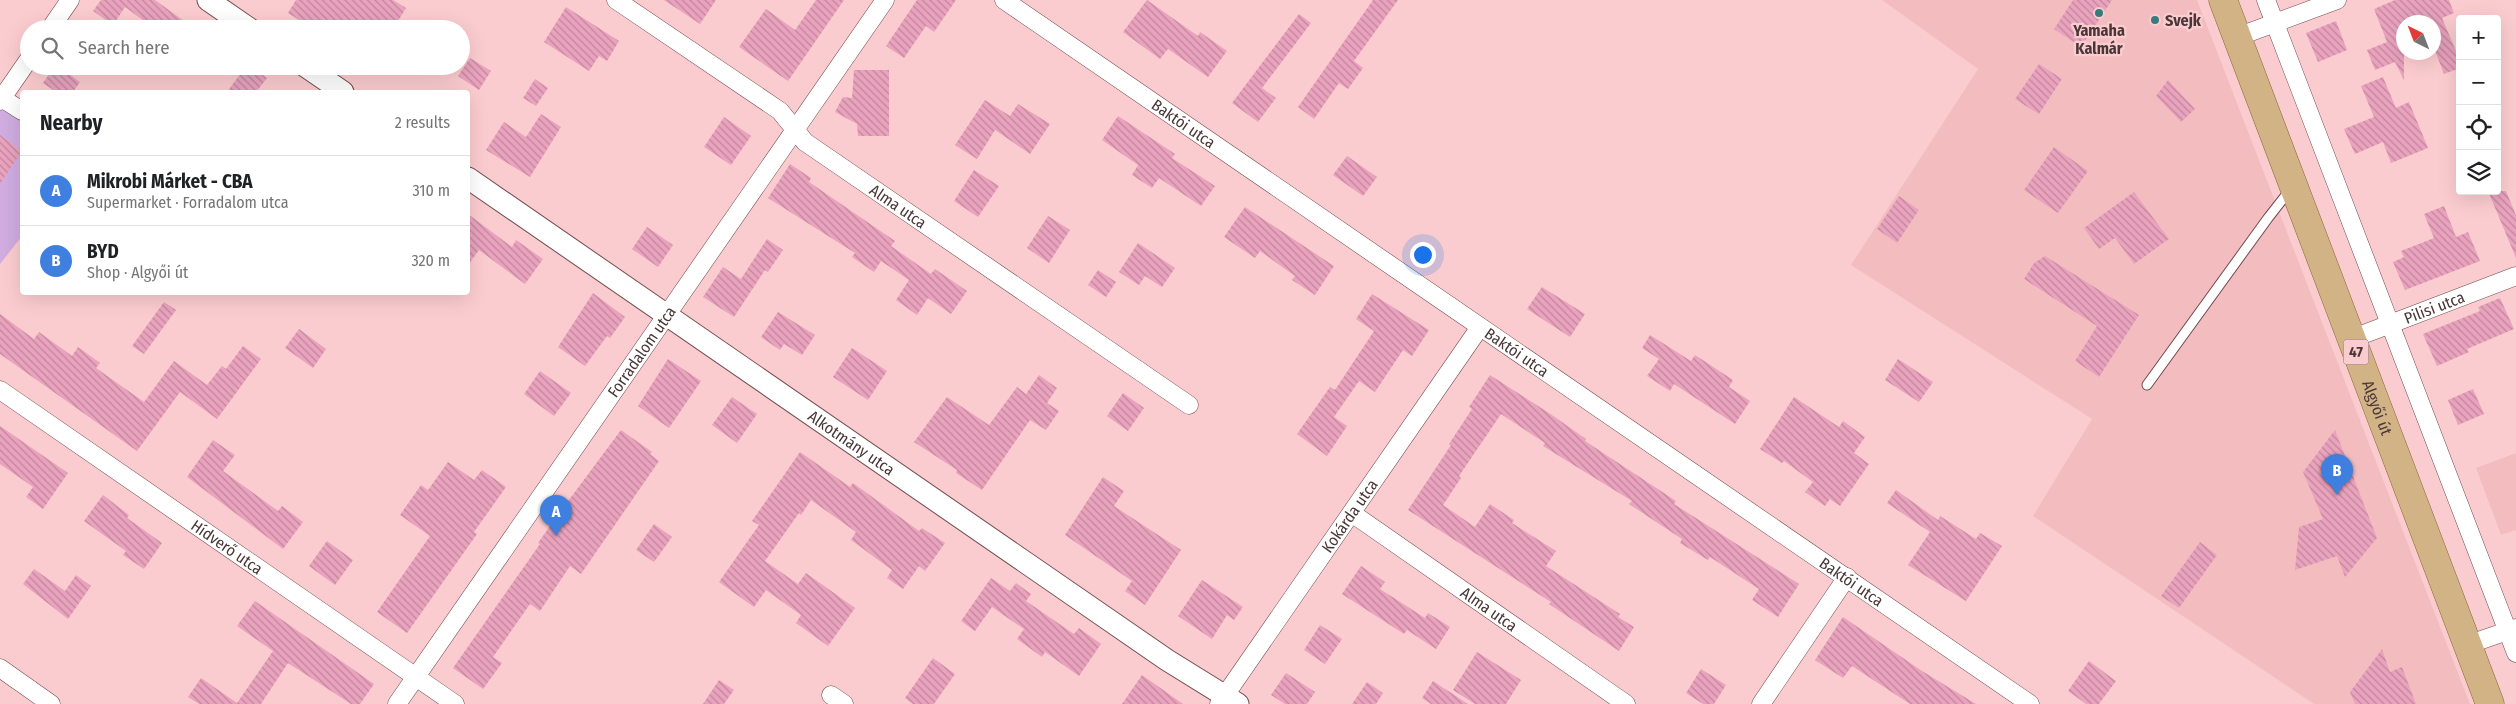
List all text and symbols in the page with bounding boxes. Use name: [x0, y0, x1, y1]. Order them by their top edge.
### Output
marker: Yamaha Kalmár: [2093, 7, 2105, 19]
place label: Svejk: [2165, 11, 2202, 30]
marker: Svejk: [2149, 14, 2161, 26]
north arrow: [2396, 15, 2441, 60]
map controls: [2456, 15, 2501, 195]
button: +: [2456, 15, 2501, 60]
search box: [20, 20, 470, 75]
place label: Yamaha Kalmár: [2072, 21, 2125, 58]
icon: search: [38, 34, 66, 62]
text: Search here: [78, 36, 170, 59]
button: −: [2456, 60, 2501, 105]
street label: Baktói utca: [1148, 95, 1219, 152]
button: locate: [2456, 105, 2501, 150]
text: Nearby: [40, 110, 102, 136]
text: 2 results: [395, 113, 450, 132]
button: layers: [2456, 150, 2501, 195]
text: Mikrobi Márket - CBA: [87, 170, 253, 193]
street label: Alma utca: [866, 180, 930, 232]
text: A: [52, 181, 60, 200]
text: 310 m: [413, 181, 450, 200]
text: Supermarket · Forradalom utca: [87, 193, 289, 212]
text: BYD: [87, 240, 119, 263]
your location: [1410, 242, 1436, 268]
text: B: [52, 251, 60, 270]
text: 320 m: [411, 251, 450, 270]
text: Shop · Algyői út: [87, 263, 188, 282]
street label: Pilisi utca: [2401, 287, 2467, 327]
street label: Forradalom utca: [603, 302, 680, 400]
street label: Baktói utca: [1481, 323, 1553, 381]
road number: 47: [2344, 340, 2368, 364]
street label: Algyői út: [2359, 378, 2397, 438]
street label: Alkotmány utca: [805, 406, 899, 479]
pin: B: [2321, 454, 2353, 495]
street label: Kokárda utca: [1317, 475, 1381, 556]
pin: A: [540, 495, 572, 536]
street label: Hídverő utca: [188, 515, 267, 578]
street label: Baktói utca: [1816, 553, 1887, 610]
street label: Alma utca: [1457, 583, 1521, 635]

